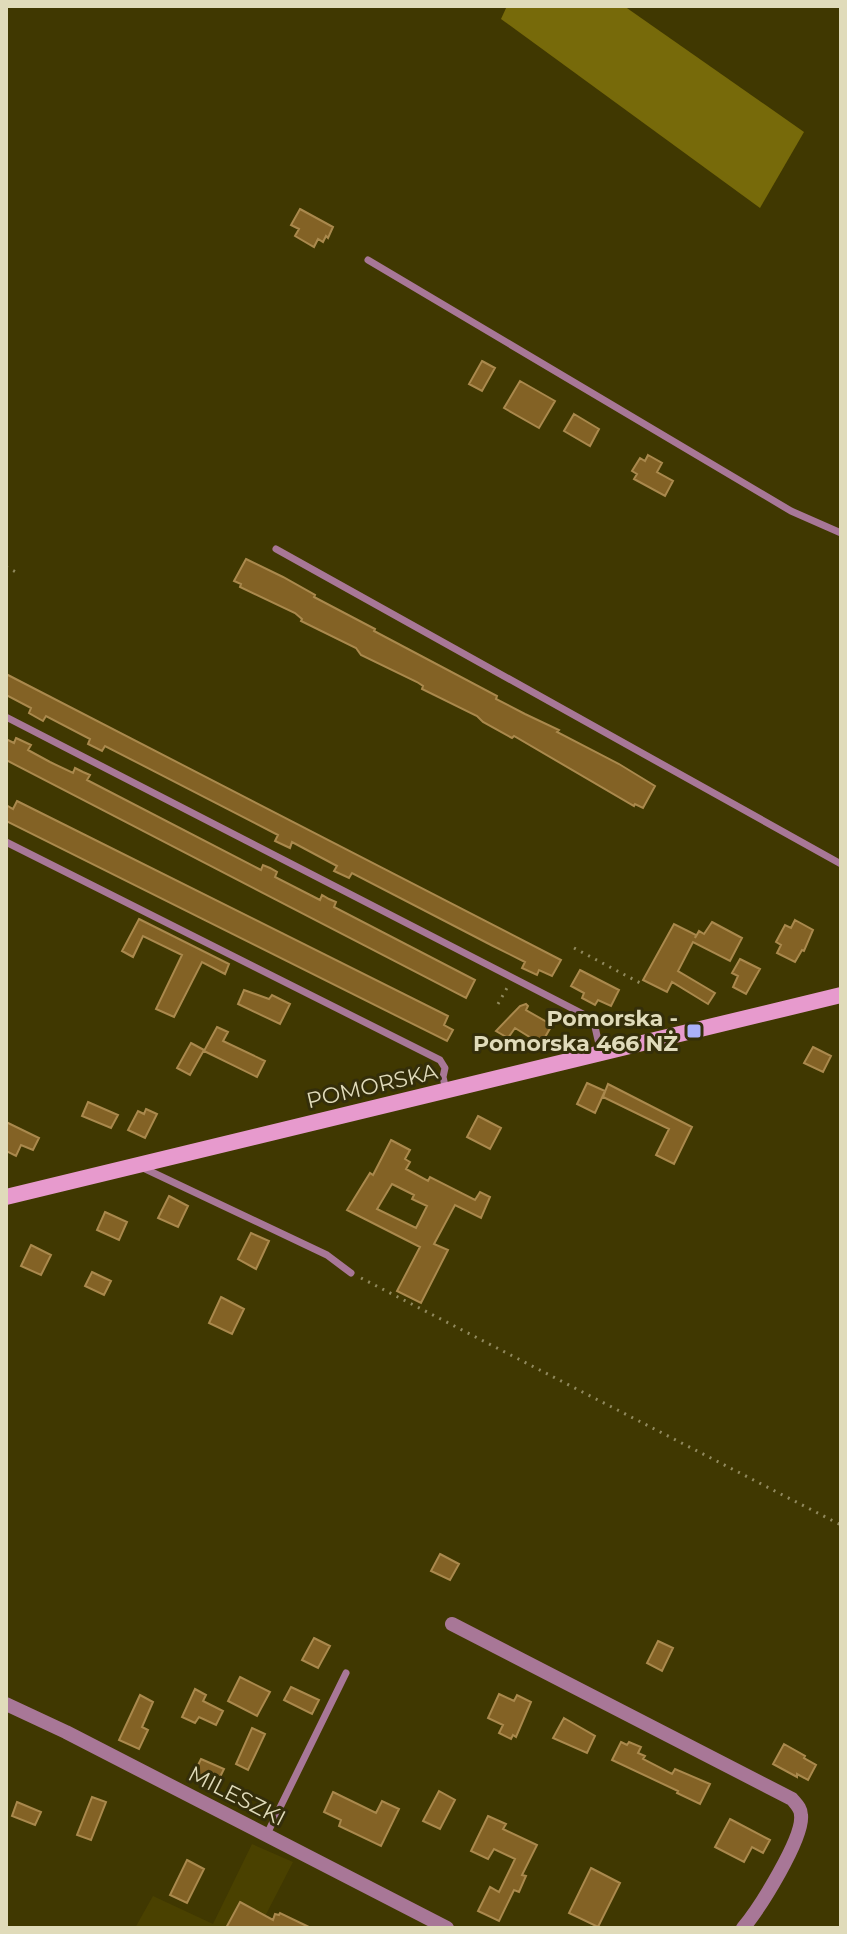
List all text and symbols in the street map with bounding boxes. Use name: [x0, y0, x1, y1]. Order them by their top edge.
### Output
place label: Pomorska - Pomorska 466 NŻ: [473, 1005, 678, 1057]
marker: Pomorska - Pomorska 466 NŻ: [685, 1022, 703, 1040]
street label: POMORSKA: [304, 1058, 441, 1114]
street label: MILESZKI: [184, 1760, 290, 1832]

